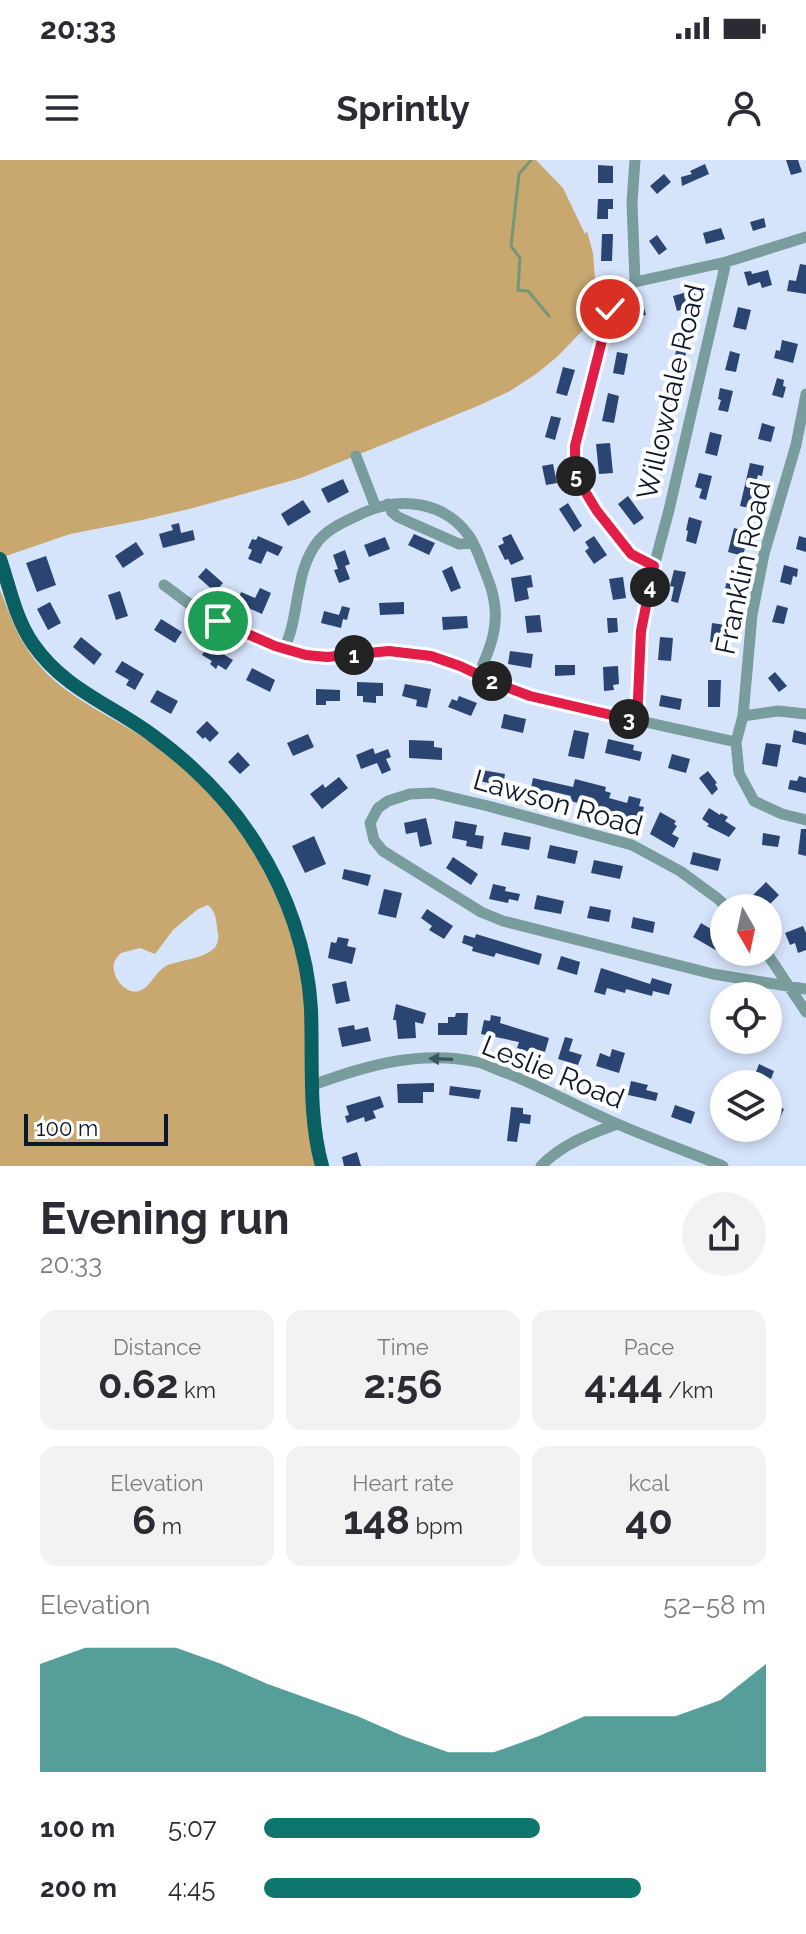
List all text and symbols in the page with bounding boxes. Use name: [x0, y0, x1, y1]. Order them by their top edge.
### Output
text: 20:33: [40, 11, 116, 46]
icon: menu: [40, 86, 84, 130]
icon: person: [722, 86, 766, 130]
text: Sprintly: [336, 87, 470, 129]
pin: [576, 275, 644, 343]
street label: Willowdale Road: [630, 281, 712, 503]
icon: check: [588, 287, 632, 331]
pin: 5: [556, 456, 596, 496]
text: 5: [570, 463, 582, 489]
street label: Franklin Road: [709, 479, 777, 657]
pin: 4: [630, 567, 670, 607]
text: 4: [644, 574, 656, 600]
pin: [184, 587, 252, 655]
icon: arrive: [196, 599, 240, 643]
pin: 1: [334, 635, 374, 675]
text: 1: [349, 642, 359, 668]
pin: 2: [472, 661, 512, 701]
text: 2: [486, 668, 498, 694]
pin: 3: [609, 699, 649, 739]
text: 3: [623, 706, 635, 732]
street label: Lawson Road: [470, 763, 646, 843]
north arrow: [710, 894, 782, 966]
map controls: [710, 894, 782, 1142]
button: locate: [710, 982, 782, 1054]
street label: Leslie Road: [477, 1029, 629, 1115]
one-way arrow: [428, 1052, 453, 1065]
button: layers: [710, 1070, 782, 1142]
scale bar: [24, 1110, 168, 1146]
text: 100 m: [36, 1115, 98, 1141]
button: share: [682, 1192, 766, 1276]
text: Evening run: [40, 1193, 289, 1244]
text: 20:33: [40, 1249, 102, 1279]
text: Distance: [113, 1334, 201, 1360]
text: Time: [377, 1334, 429, 1360]
text: Pace: [624, 1334, 674, 1360]
text: 0.62: [98, 1360, 178, 1407]
text: 2:56: [364, 1360, 442, 1407]
text: 4:44: [584, 1360, 663, 1407]
text: km: [178, 1377, 216, 1403]
text: /km: [663, 1377, 714, 1403]
text: Elevation: [110, 1470, 204, 1496]
text: Heart rate: [352, 1470, 454, 1496]
text: kcal: [628, 1470, 670, 1496]
text: 6: [132, 1496, 156, 1543]
text: 148: [343, 1496, 410, 1543]
text: 40: [625, 1496, 673, 1543]
text: m: [156, 1513, 182, 1539]
text: bpm: [410, 1513, 463, 1539]
text: Elevation: [40, 1590, 150, 1620]
text: 52–58 m: [663, 1590, 766, 1620]
text: 100 m: [40, 1813, 115, 1843]
text: 5:07: [168, 1813, 217, 1843]
text: 200 m: [40, 1873, 117, 1903]
text: 4:45: [168, 1873, 215, 1903]

